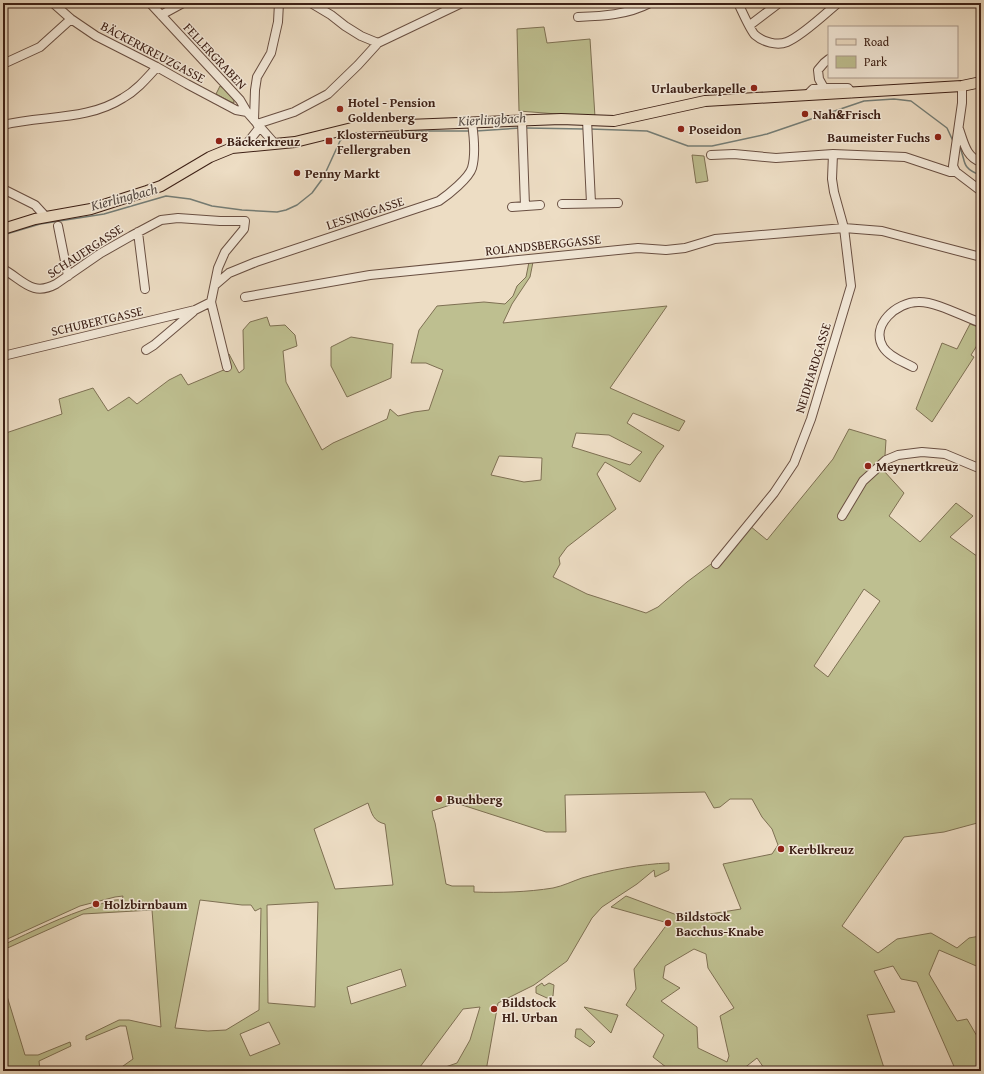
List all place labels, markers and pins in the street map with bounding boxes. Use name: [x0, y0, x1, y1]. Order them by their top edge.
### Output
place label: Urlauberkapelle: [651, 79, 746, 98]
marker: Urlauberkapelle: [749, 83, 759, 93]
place label: Hotel - Pension Goldenberg: [348, 93, 436, 127]
marker: Hotel - Pension Goldenberg: [335, 104, 345, 114]
place label: Nah&Frisch: [813, 105, 881, 124]
marker: Nah&Frisch: [800, 109, 810, 119]
place label: Poseidon: [689, 120, 742, 139]
marker: Poseidon: [676, 124, 686, 134]
place label: Klosterneuburg Fellergraben: [337, 125, 428, 159]
place label: Baumeister Fuchs: [827, 128, 930, 147]
place label: Bäckerkreuz: [227, 132, 300, 151]
marker: Baumeister Fuchs: [933, 132, 943, 142]
marker: Bäckerkreuz: [214, 136, 224, 146]
marker: Klosterneuburg Fellergraben: [324, 136, 334, 146]
place label: Penny Markt: [305, 164, 380, 183]
marker: Penny Markt: [292, 168, 302, 178]
place label: Meynertkreuz: [876, 457, 958, 476]
marker: Meynertkreuz: [863, 461, 873, 471]
place label: Buchberg: [447, 790, 502, 809]
marker: Buchberg: [434, 794, 444, 804]
place label: Kerblkreuz: [789, 840, 854, 859]
marker: Kerblkreuz: [776, 844, 786, 854]
place label: Holzbirnbaum: [104, 895, 188, 914]
marker: Holzbirnbaum: [91, 899, 101, 909]
place label: Bildstock Bacchus-Knabe: [676, 907, 764, 941]
marker: Bildstock Bacchus-Knabe: [663, 918, 673, 928]
place label: Bildstock Hl. Urban: [502, 993, 558, 1027]
marker: Bildstock Hl. Urban: [489, 1004, 499, 1014]

